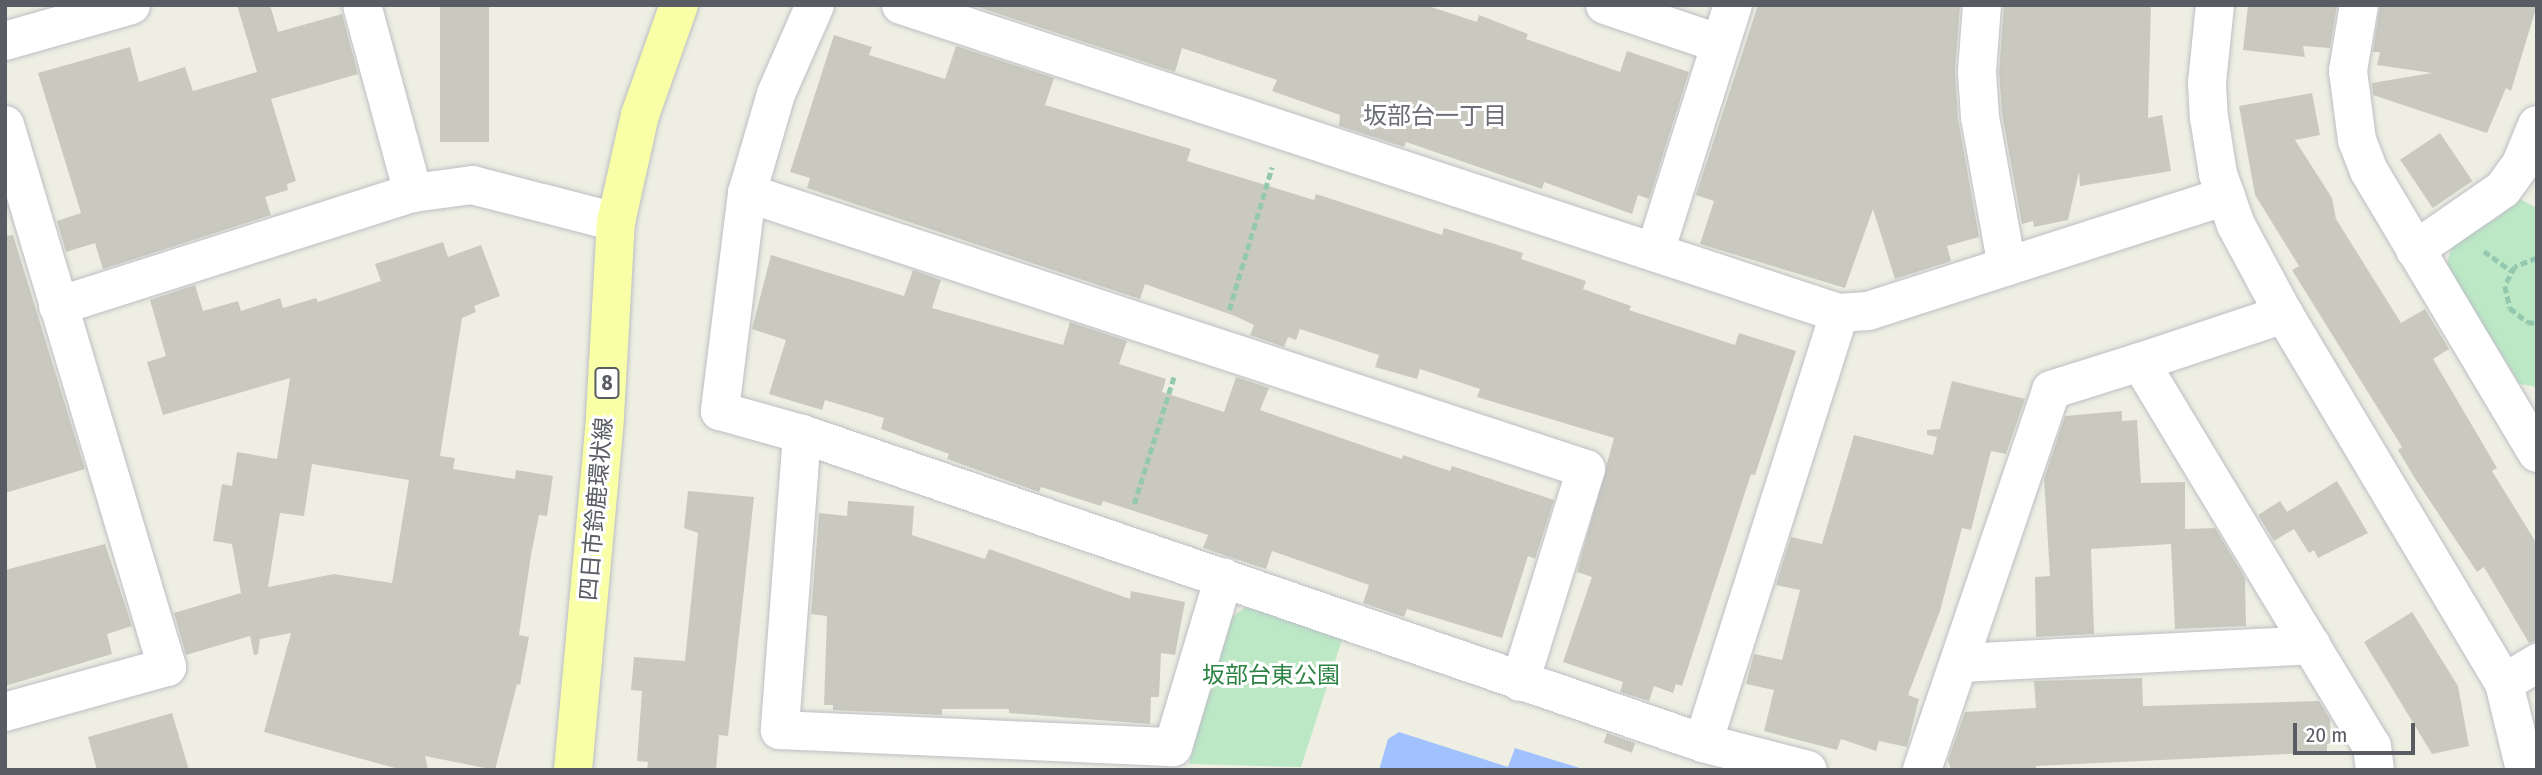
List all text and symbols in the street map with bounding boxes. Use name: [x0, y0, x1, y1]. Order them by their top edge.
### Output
district label: 坂部台一丁目: [1363, 103, 1507, 131]
road number: 8: [593, 366, 621, 400]
street label: 四日市鈴鹿環状線: [574, 416, 618, 602]
park label: 坂部台東公園: [1202, 661, 1340, 689]
scale bar: [2297, 708, 2420, 752]
text: 20 m: [2306, 722, 2347, 748]

